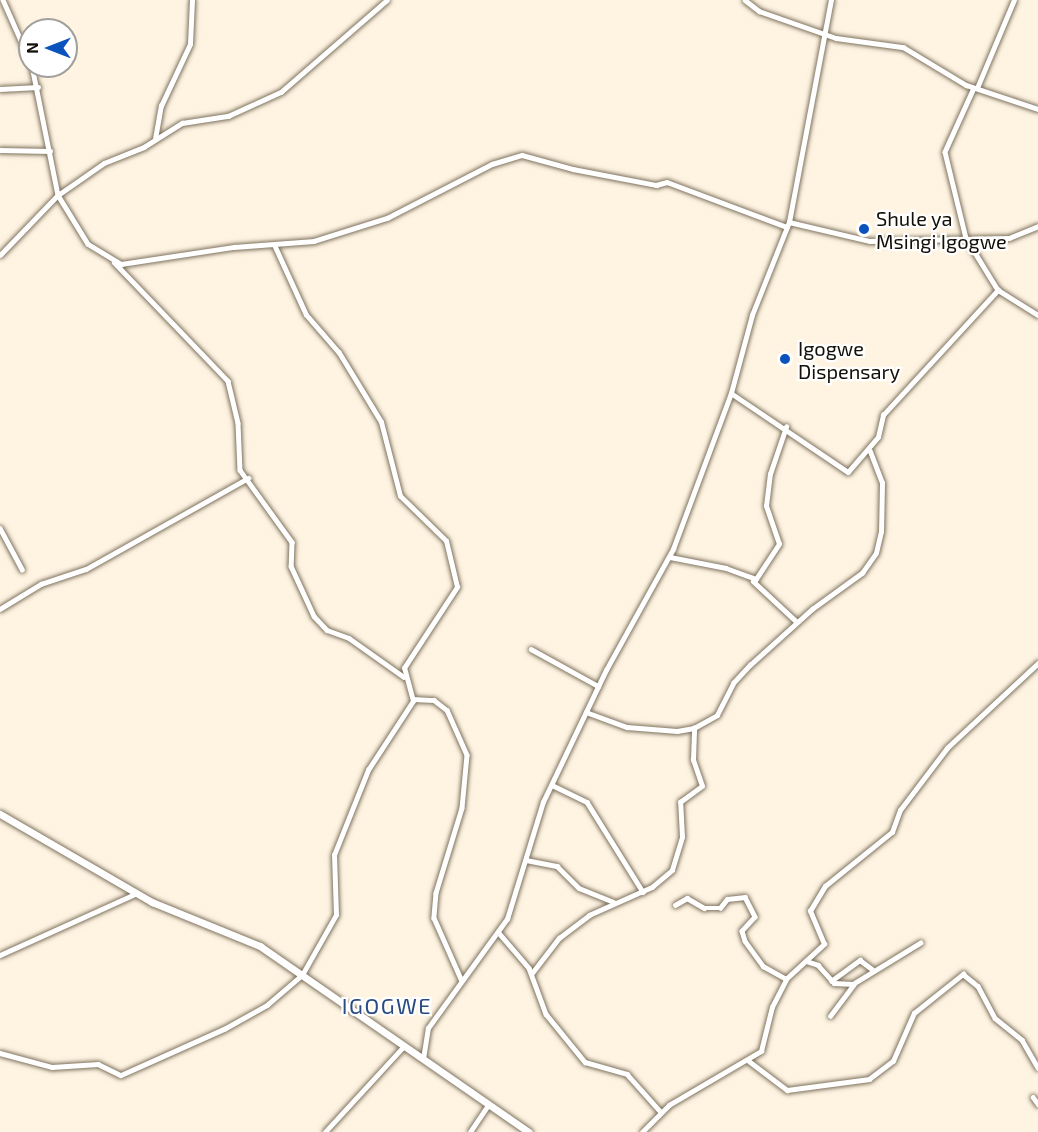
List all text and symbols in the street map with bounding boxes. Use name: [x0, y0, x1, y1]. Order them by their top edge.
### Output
north arrow: [18, 18, 78, 78]
text: N: [22, 42, 41, 54]
place label: Shule ya Msingi Igogwe: [876, 206, 1007, 253]
marker: Shule ya Msingi Igogwe: [857, 222, 871, 236]
place label: Igogwe Dispensary: [798, 336, 900, 383]
marker: Igogwe Dispensary: [776, 350, 794, 368]
district label: IGOGWE: [342, 993, 432, 1019]

